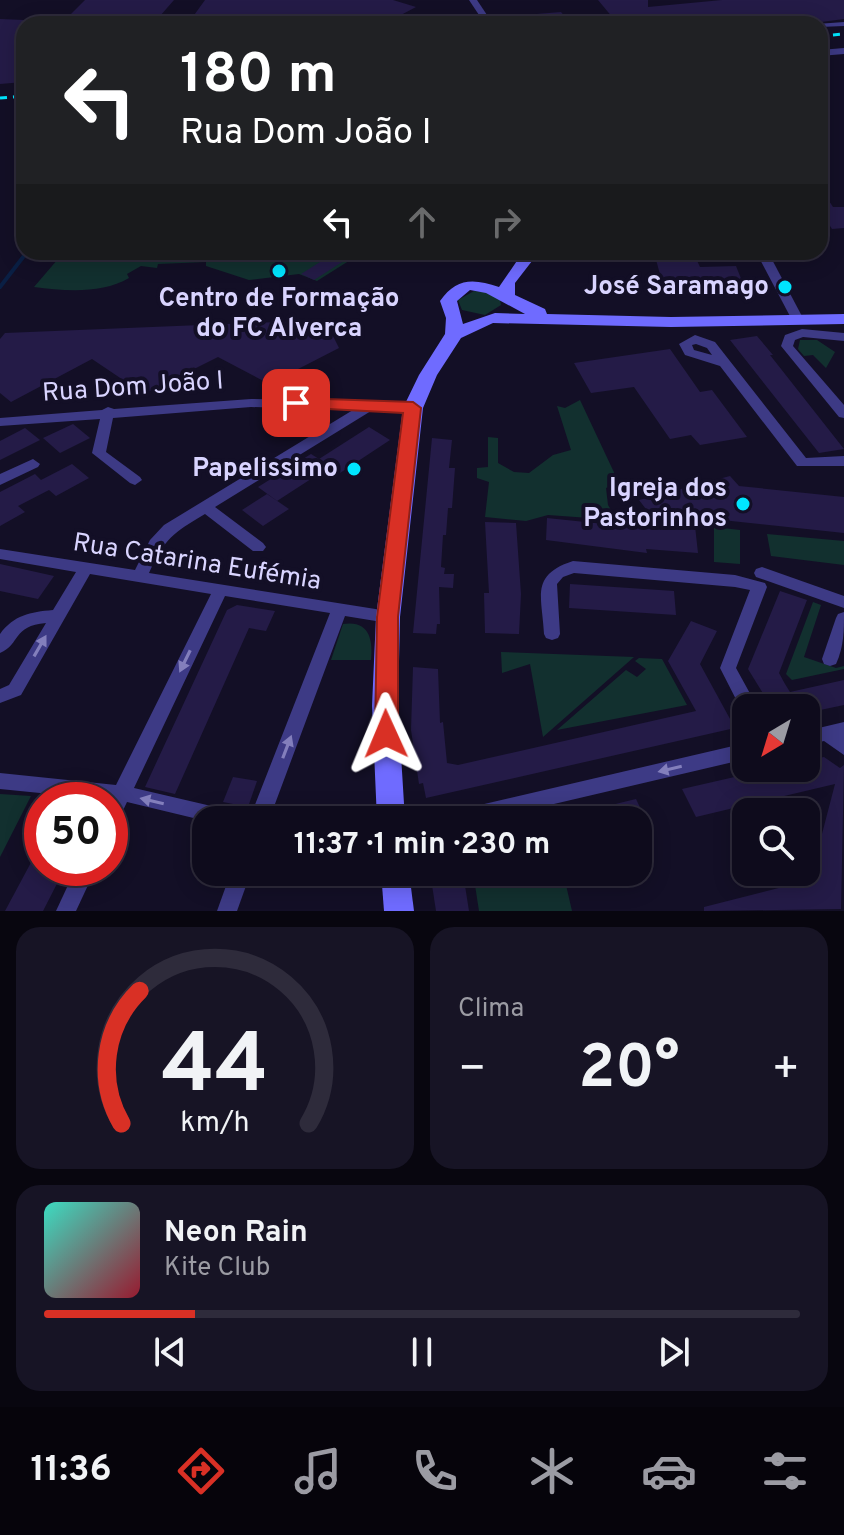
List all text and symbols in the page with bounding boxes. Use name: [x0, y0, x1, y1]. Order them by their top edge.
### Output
text: 180 m: [180, 42, 337, 112]
icon: left: [48, 48, 152, 152]
text: Rua Dom João I: [180, 111, 432, 157]
icon: left: [316, 200, 360, 244]
icon: ahead: [400, 200, 444, 244]
icon: right: [484, 200, 528, 244]
marker: Centro de Formação do FC Alverca: [270, 262, 288, 280]
place label: José Saramago: [584, 271, 769, 304]
marker: José Saramago: [776, 278, 794, 296]
place label: Centro de Formação do FC Alverca: [158, 283, 400, 346]
street label: Rua Dom João I: [41, 365, 225, 411]
pin: [262, 369, 330, 437]
icon: arrive: [274, 381, 318, 425]
place label: Papelissimo: [192, 453, 338, 486]
marker: Papelissimo: [345, 460, 363, 478]
place label: Igreja dos Pastorinhos: [583, 473, 727, 536]
marker: Igreja dos Pastorinhos: [734, 495, 752, 513]
street label: Rua Catarina Eufémia: [71, 527, 323, 599]
one-way arrow: [33, 635, 47, 657]
one-way arrow: [179, 650, 192, 673]
position arrow: [344, 692, 428, 776]
north arrow: [732, 694, 820, 782]
map controls: [732, 694, 820, 886]
one-way arrow: [281, 735, 294, 759]
one-way arrow: [657, 763, 682, 775]
speed limit sign: 50: [24, 782, 128, 886]
one-way arrow: [139, 794, 164, 807]
button: search: [732, 798, 820, 886]
text: 11:37 · 1 min · 230 m: [294, 827, 550, 864]
text: Clima: [458, 993, 524, 1026]
text: 44: [162, 1017, 268, 1122]
text: 20°: [578, 1033, 680, 1109]
text: −: [458, 1043, 486, 1099]
text: +: [772, 1043, 800, 1099]
text: km/h: [180, 1106, 250, 1142]
text: Neon Rain: [164, 1215, 308, 1252]
text: Kite Club: [164, 1252, 270, 1285]
icon: previous: [148, 1330, 192, 1374]
icon: pause: [400, 1330, 444, 1374]
icon: next: [652, 1330, 696, 1374]
icon: directions: [173, 1443, 229, 1499]
icon: music: [290, 1443, 346, 1499]
icon: phone: [407, 1443, 463, 1499]
icon: climate: [524, 1443, 580, 1499]
icon: car: [641, 1443, 697, 1499]
icon: filters: [757, 1443, 813, 1499]
text: 11:36: [30, 1448, 112, 1494]

